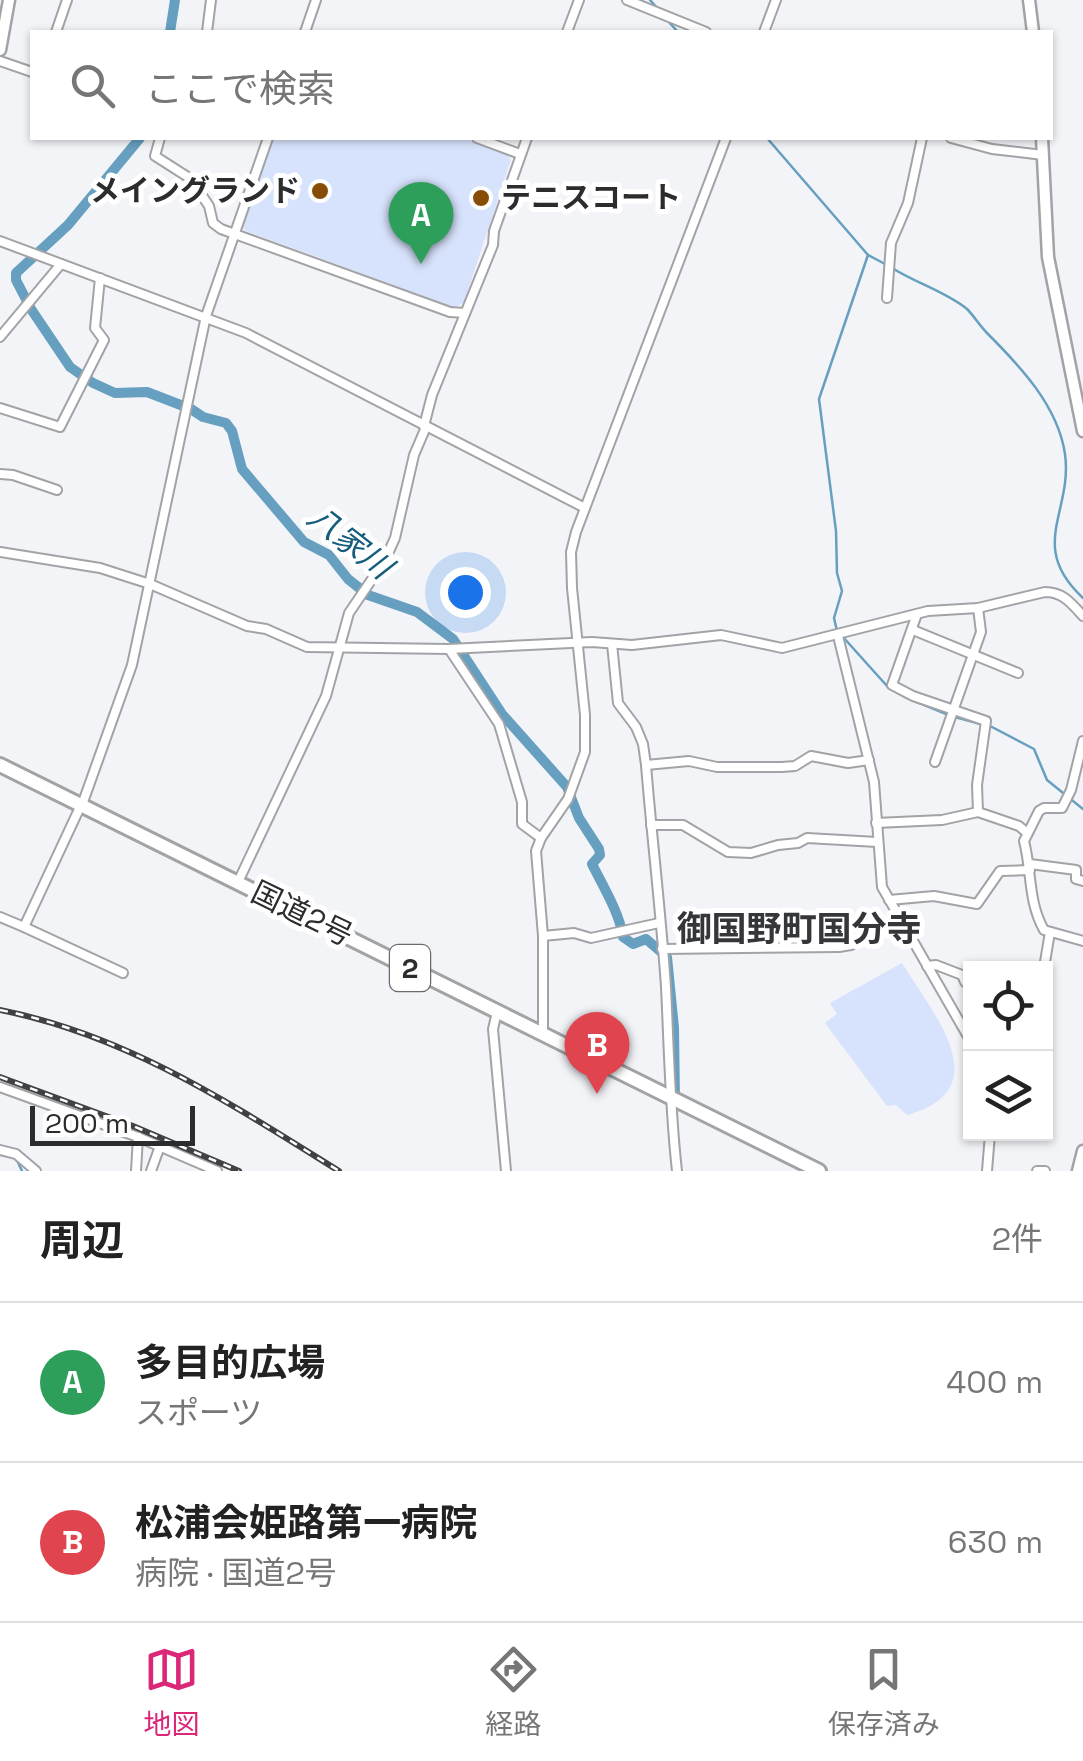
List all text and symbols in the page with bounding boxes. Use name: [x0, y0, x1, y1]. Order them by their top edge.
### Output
search box: [30, 30, 1053, 140]
icon: search: [65, 58, 120, 113]
text: ここで検索: [145, 65, 335, 113]
place label: メイングランド: [90, 171, 300, 210]
place label: テニスコート: [501, 178, 681, 217]
marker: メイングランド: [309, 180, 331, 202]
pin: A: [388, 182, 454, 264]
marker: テニスコート: [470, 187, 492, 209]
water label: 八家川: [300, 497, 402, 589]
your location: [440, 567, 491, 618]
street label: 国道2号: [245, 872, 359, 955]
district label: 御国野町国分寺: [676, 907, 922, 951]
road number: 2: [390, 945, 430, 991]
map controls: [963, 961, 1053, 1141]
button: locate: [963, 961, 1053, 1051]
pin: B: [564, 1012, 630, 1094]
button: layers: [963, 1051, 1053, 1141]
scale bar: [30, 1101, 195, 1146]
text: 200 m: [45, 1105, 129, 1141]
text: 周辺: [40, 1214, 124, 1267]
text: 2件: [992, 1219, 1043, 1259]
text: 多目的広場: [135, 1339, 325, 1387]
text: A: [62, 1362, 83, 1402]
text: 400 m: [946, 1362, 1043, 1402]
text: スポーツ: [135, 1393, 262, 1433]
text: 松浦会姫路第一病院: [135, 1499, 477, 1547]
text: B: [62, 1522, 83, 1562]
text: 630 m: [948, 1522, 1043, 1562]
text: 病院 · 国道2号: [135, 1553, 337, 1593]
tab: 地図: [143, 1642, 199, 1742]
tab: 経路: [485, 1642, 542, 1742]
tab: 保存済み: [828, 1642, 940, 1742]

